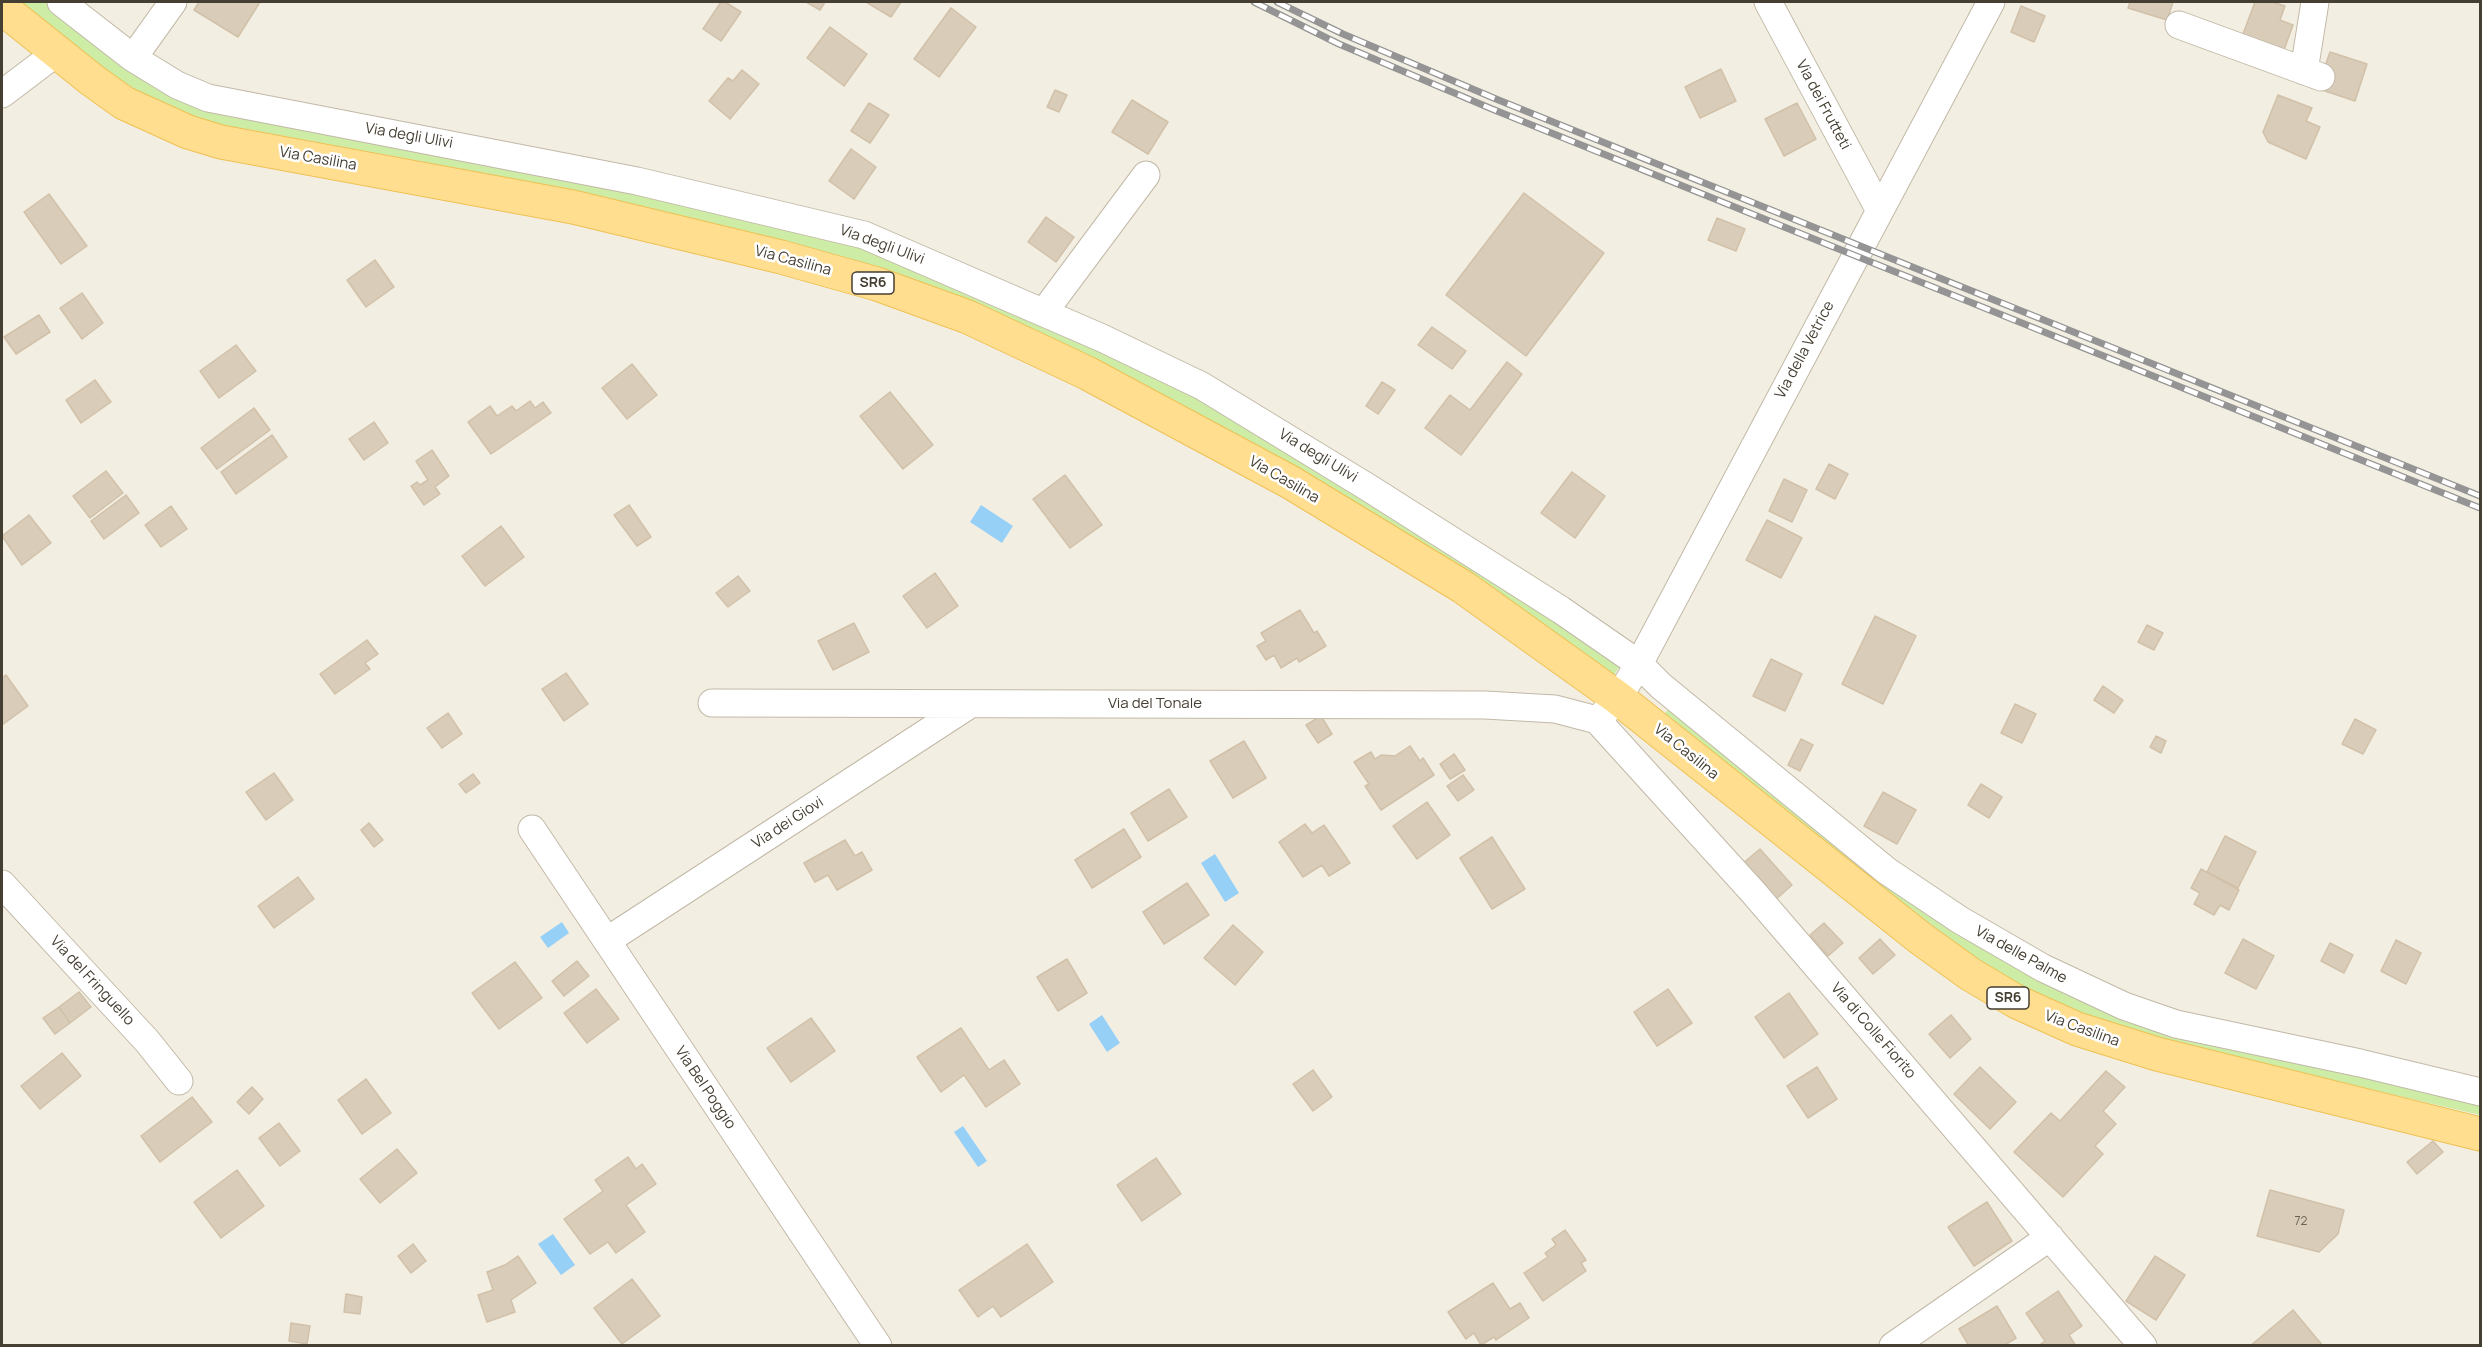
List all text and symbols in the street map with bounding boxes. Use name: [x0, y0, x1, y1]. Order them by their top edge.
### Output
street label: Via dei Frutteti: [1792, 57, 1854, 153]
street label: Via degli Ulivi: [364, 119, 454, 153]
street label: Via Casilina: [278, 143, 358, 175]
street label: Via degli Ulivi: [837, 221, 927, 269]
street label: Via Casilina: [753, 242, 833, 280]
road number: SR6: [852, 272, 894, 294]
street label: Via della Vetrice: [1772, 298, 1838, 402]
street label: Via degli Ulivi: [1275, 425, 1361, 487]
street label: Via Casilina: [1246, 453, 1322, 507]
street label: Via del Tonale: [1108, 695, 1202, 713]
street label: Via Casilina: [1650, 720, 1722, 784]
street label: Via dei Giovi: [749, 793, 827, 853]
street label: Via delle Palme: [1972, 922, 2070, 988]
street label: Via del Fringuello: [46, 933, 138, 1029]
street label: Via di Colle Fiorito: [1827, 980, 1919, 1082]
road number: SR6: [1987, 987, 2029, 1009]
street label: Via Casilina: [2042, 1007, 2122, 1051]
street label: Via Bel Poggio: [671, 1043, 739, 1133]
house number: 72: [2295, 1215, 2307, 1229]

